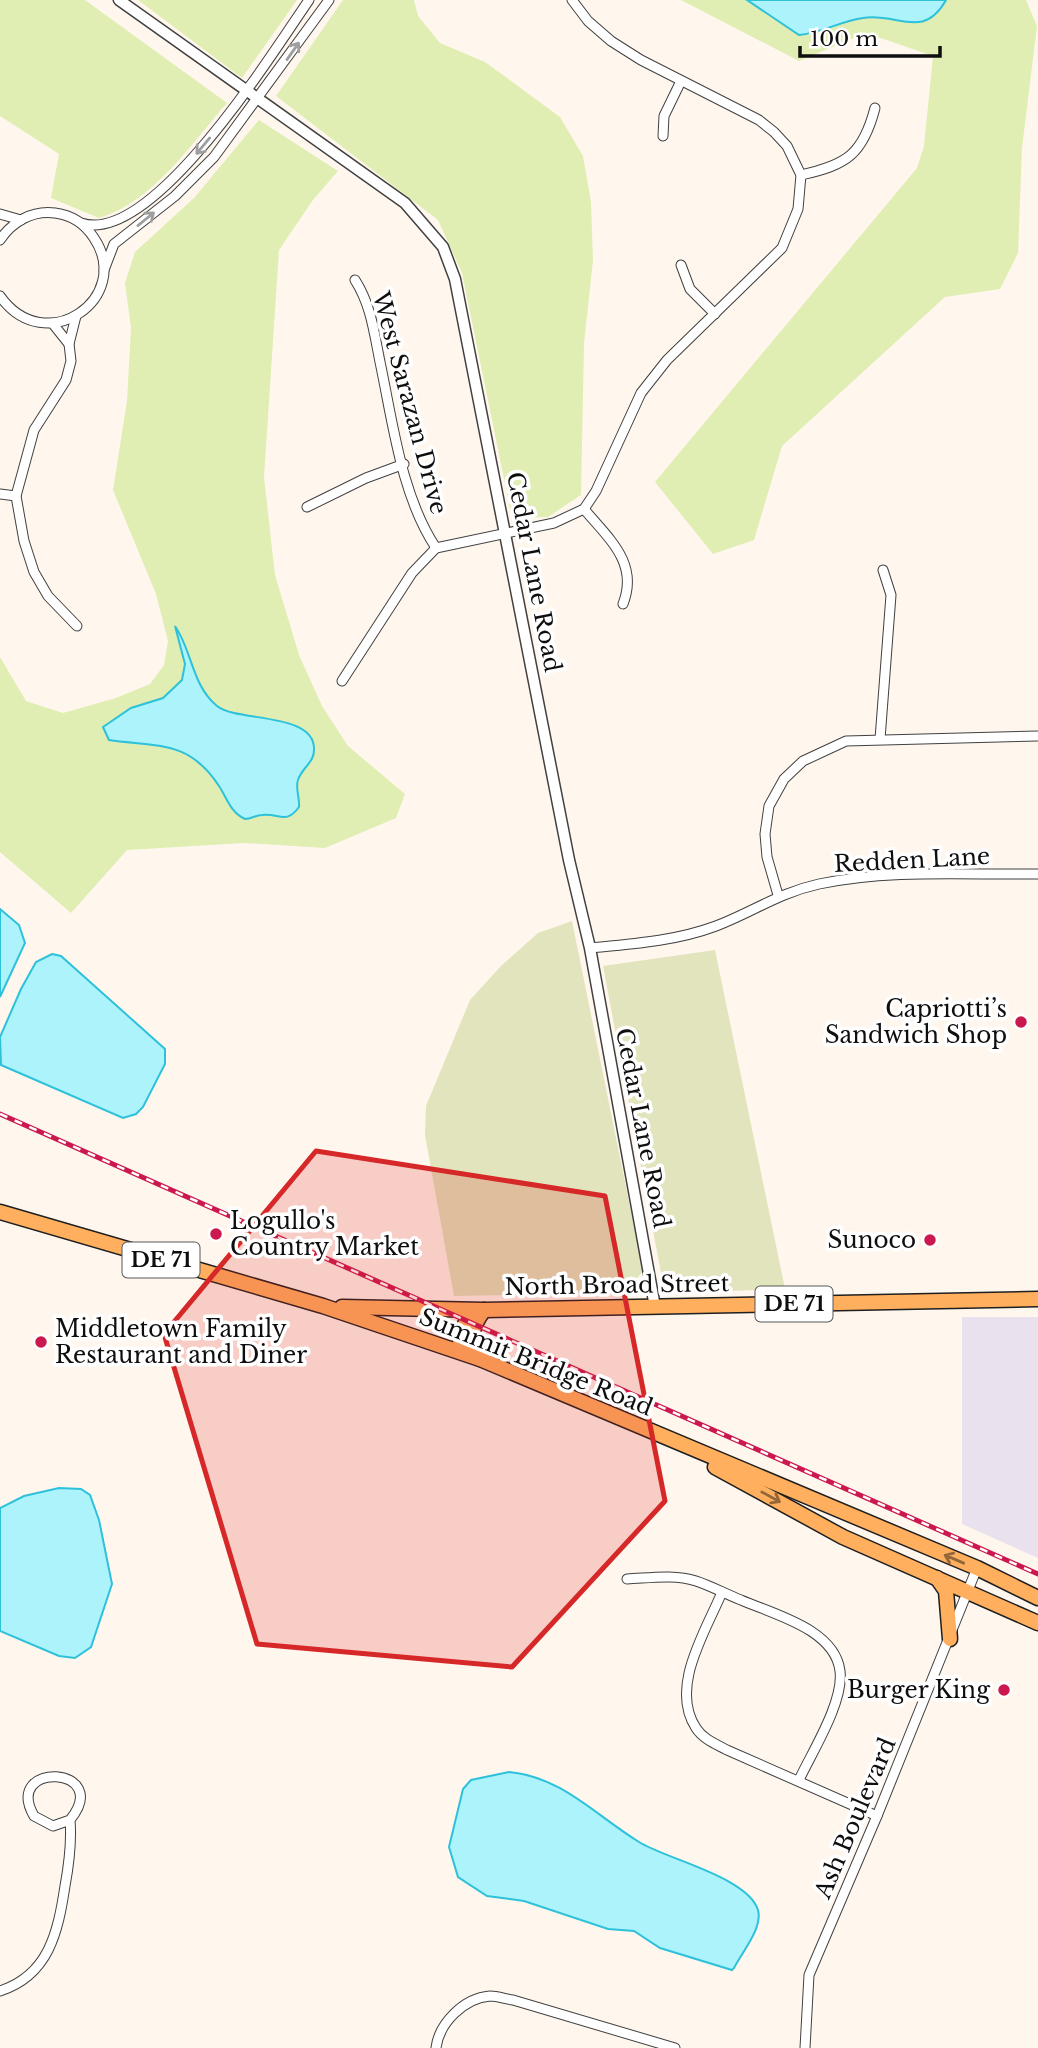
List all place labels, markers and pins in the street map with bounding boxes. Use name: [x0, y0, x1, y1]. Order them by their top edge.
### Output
place label: Capriotti’s Sandwich Shop: [825, 995, 1007, 1049]
marker: Capriotti’s Sandwich Shop: [1013, 1014, 1029, 1030]
place label: Logullo's Country Market: [230, 1207, 419, 1261]
marker: Logullo's Country Market: [208, 1226, 224, 1242]
place label: Sunoco: [827, 1226, 916, 1254]
marker: Sunoco: [922, 1232, 938, 1248]
place label: Middletown Family Restaurant and Diner: [55, 1315, 307, 1369]
marker: Middletown Family Restaurant and Diner: [33, 1334, 49, 1350]
place label: Burger King: [847, 1676, 990, 1704]
marker: Burger King: [996, 1682, 1012, 1698]

